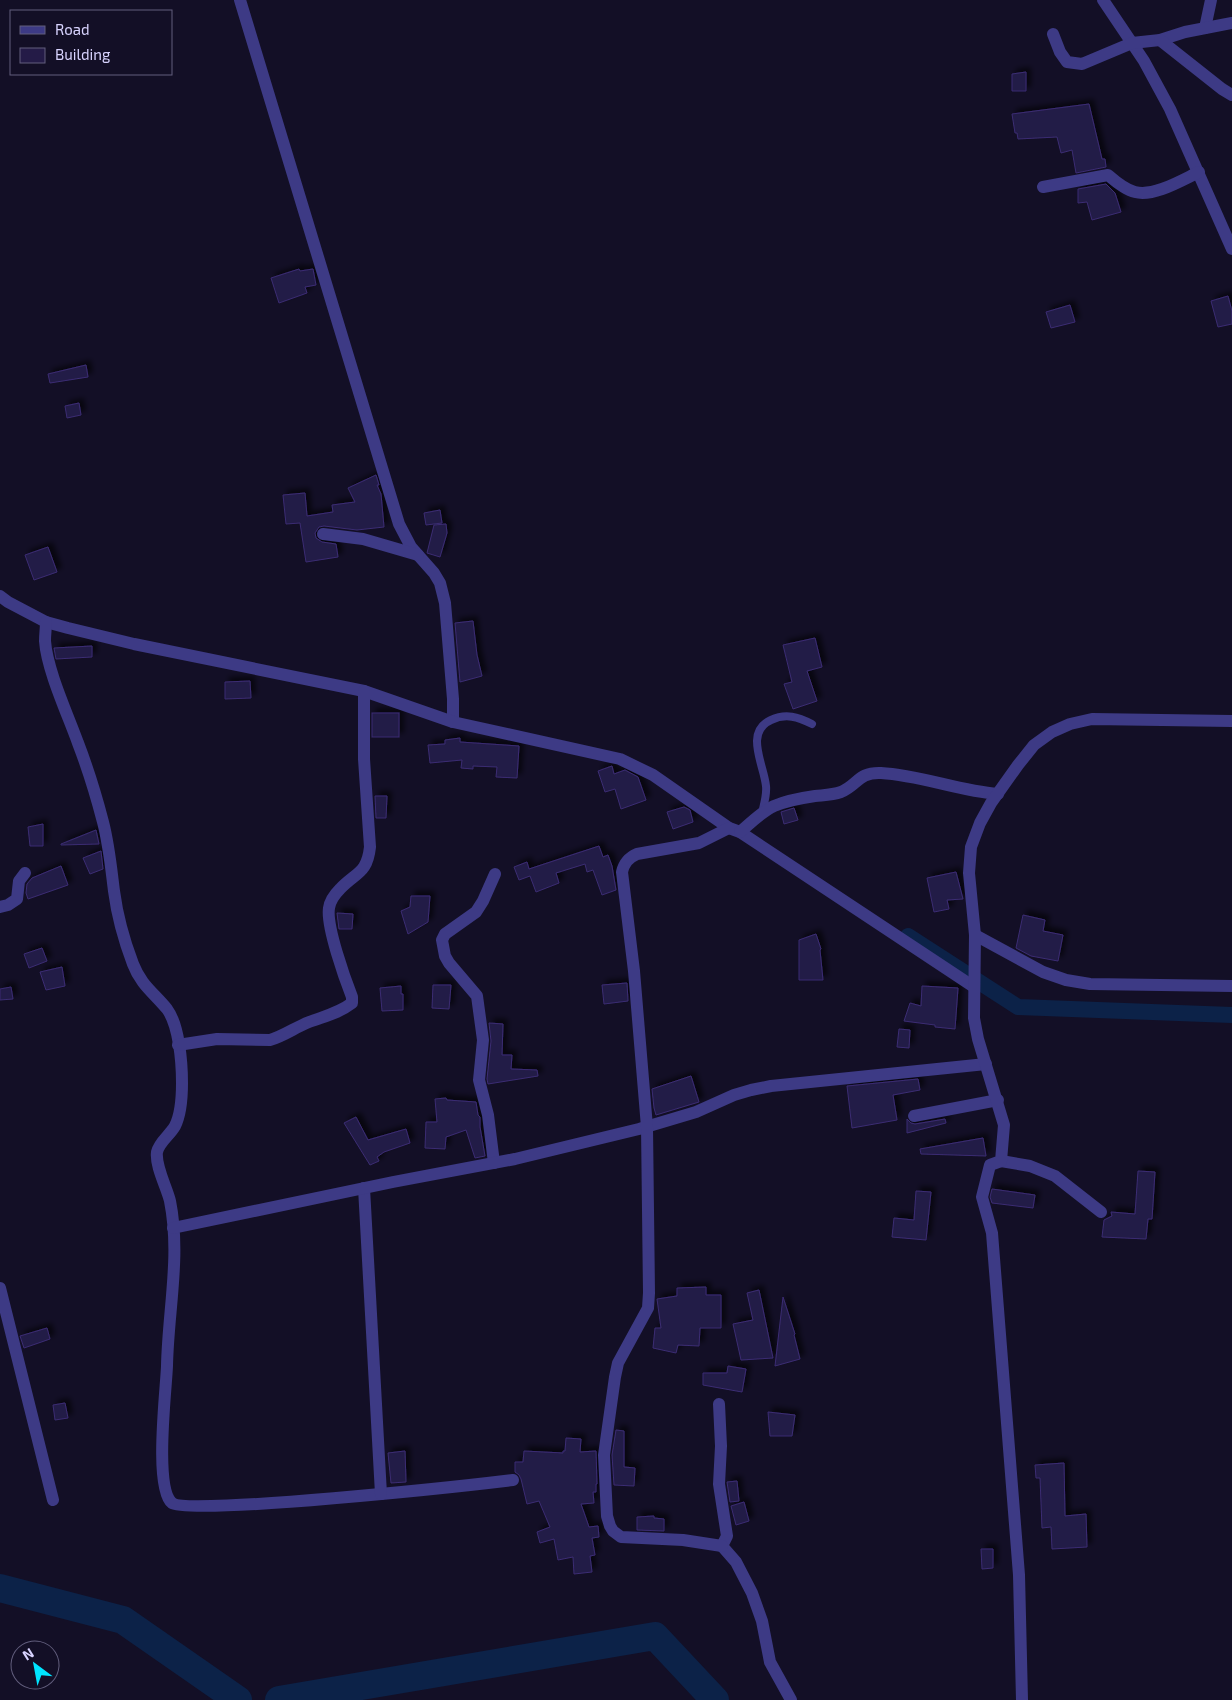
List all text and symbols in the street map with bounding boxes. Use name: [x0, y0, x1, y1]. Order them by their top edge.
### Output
legend: [10, 10, 172, 75]
text: Road: [55, 20, 90, 38]
text: Building: [55, 45, 111, 63]
north arrow: [10, 1640, 60, 1690]
text: N: [19, 1644, 37, 1663]

